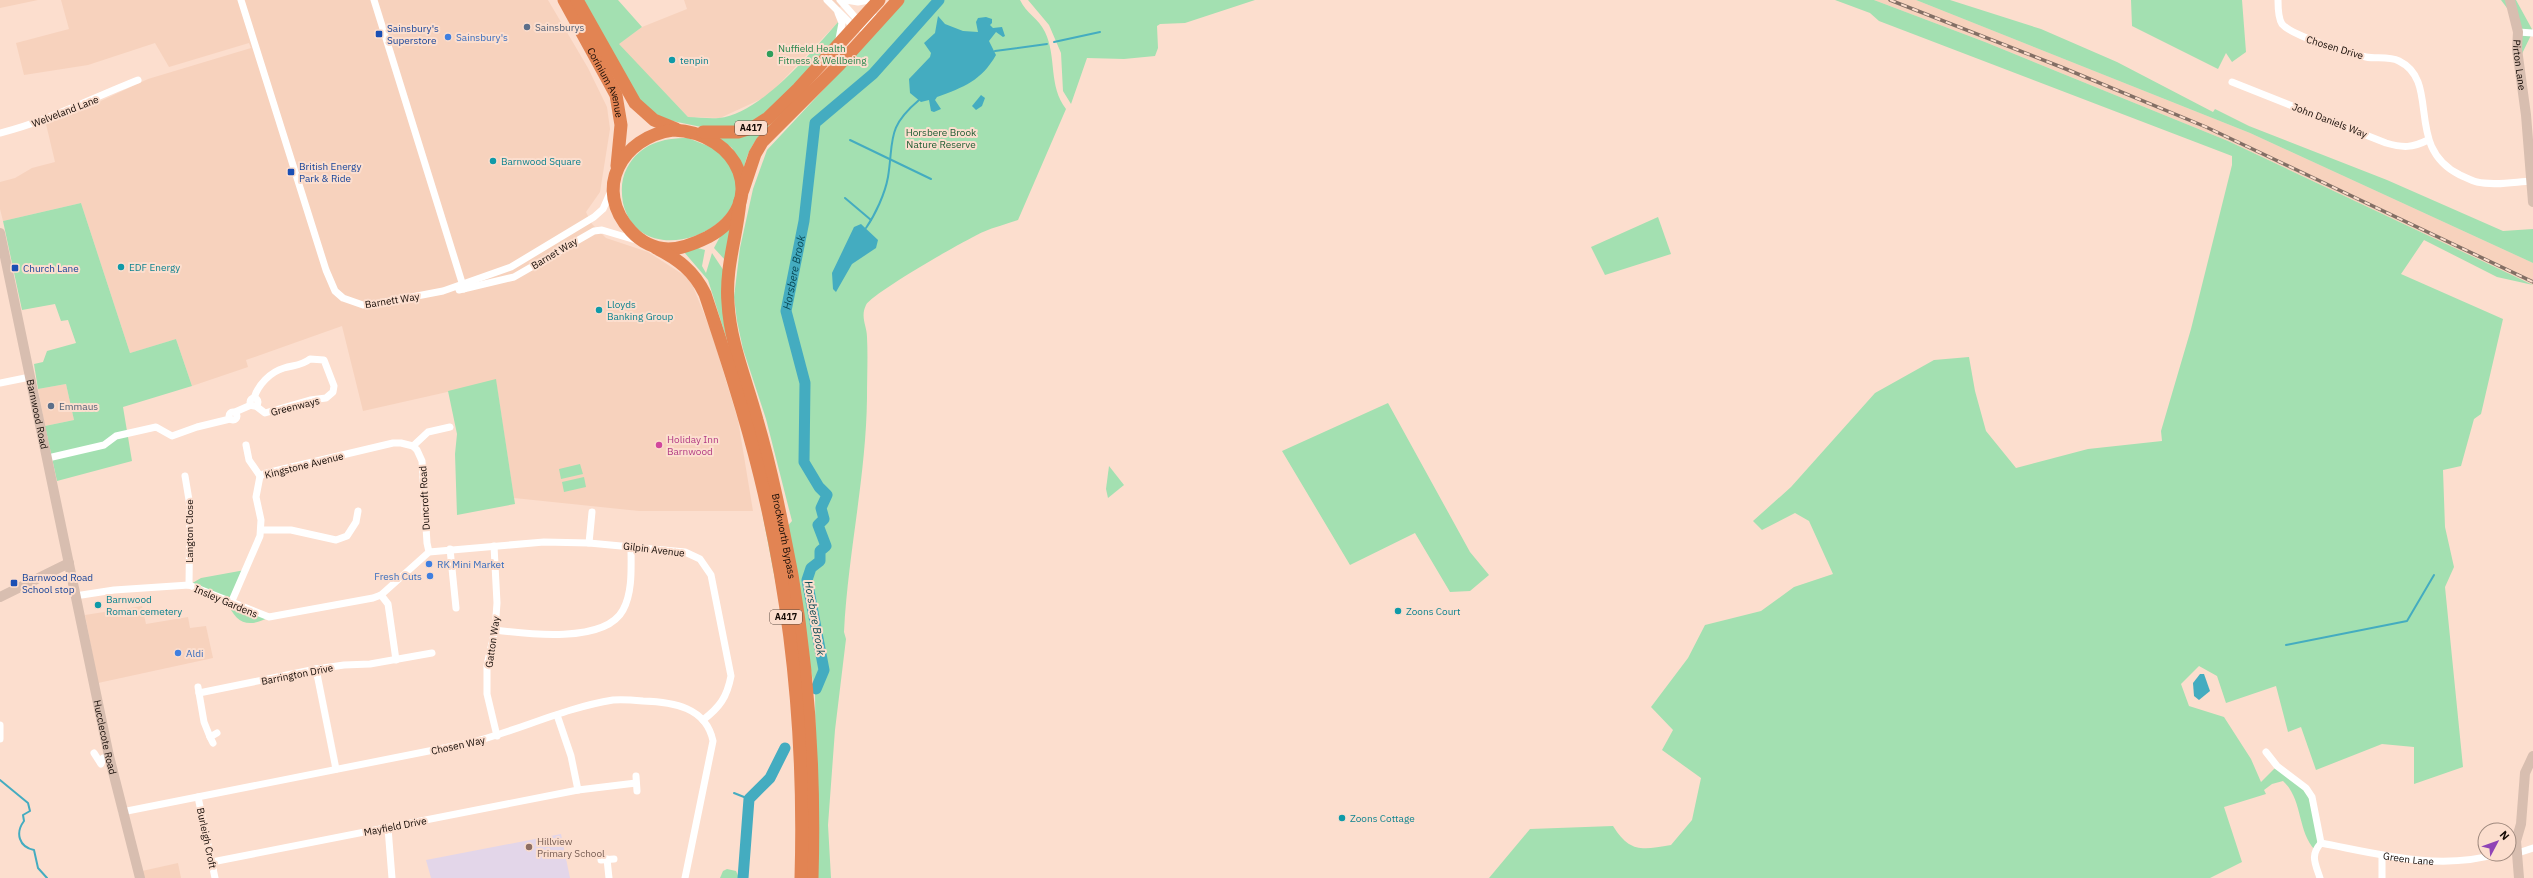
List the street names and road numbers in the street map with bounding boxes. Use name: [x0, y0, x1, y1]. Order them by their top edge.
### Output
street label: Chosen Drive: [2305, 33, 2365, 62]
street label: Pirton Lane: [2510, 39, 2529, 92]
street label: Corinium Avenue: [584, 45, 626, 119]
street label: Welveland Lane: [30, 93, 101, 130]
street label: John Daniels Way: [2291, 100, 2369, 141]
road number: A417: [735, 121, 767, 135]
street label: Barnet Way: [529, 235, 580, 272]
street label: Barnett Way: [364, 290, 420, 311]
street label: Barnwood Road: [24, 378, 51, 450]
street label: Greenways: [269, 394, 321, 419]
street label: Kingstone Avenue: [263, 449, 345, 482]
street label: Duncroft Road: [416, 465, 433, 530]
street label: Brockworth Bypass: [769, 492, 799, 580]
street label: Langton Close: [183, 499, 196, 563]
street label: Gilpin Avenue: [622, 539, 686, 560]
street label: Insley Gardens: [192, 582, 260, 621]
road number: A417: [770, 610, 802, 624]
street label: Gatton Way: [482, 615, 503, 669]
street label: Barrington Drive: [260, 661, 335, 688]
street label: Hucclecote Road: [90, 699, 119, 776]
street label: Chosen Way: [430, 733, 486, 758]
street label: Burleigh Croft: [194, 806, 219, 870]
street label: Mayfield Drive: [363, 814, 428, 839]
street label: Green Lane: [2382, 849, 2435, 868]

